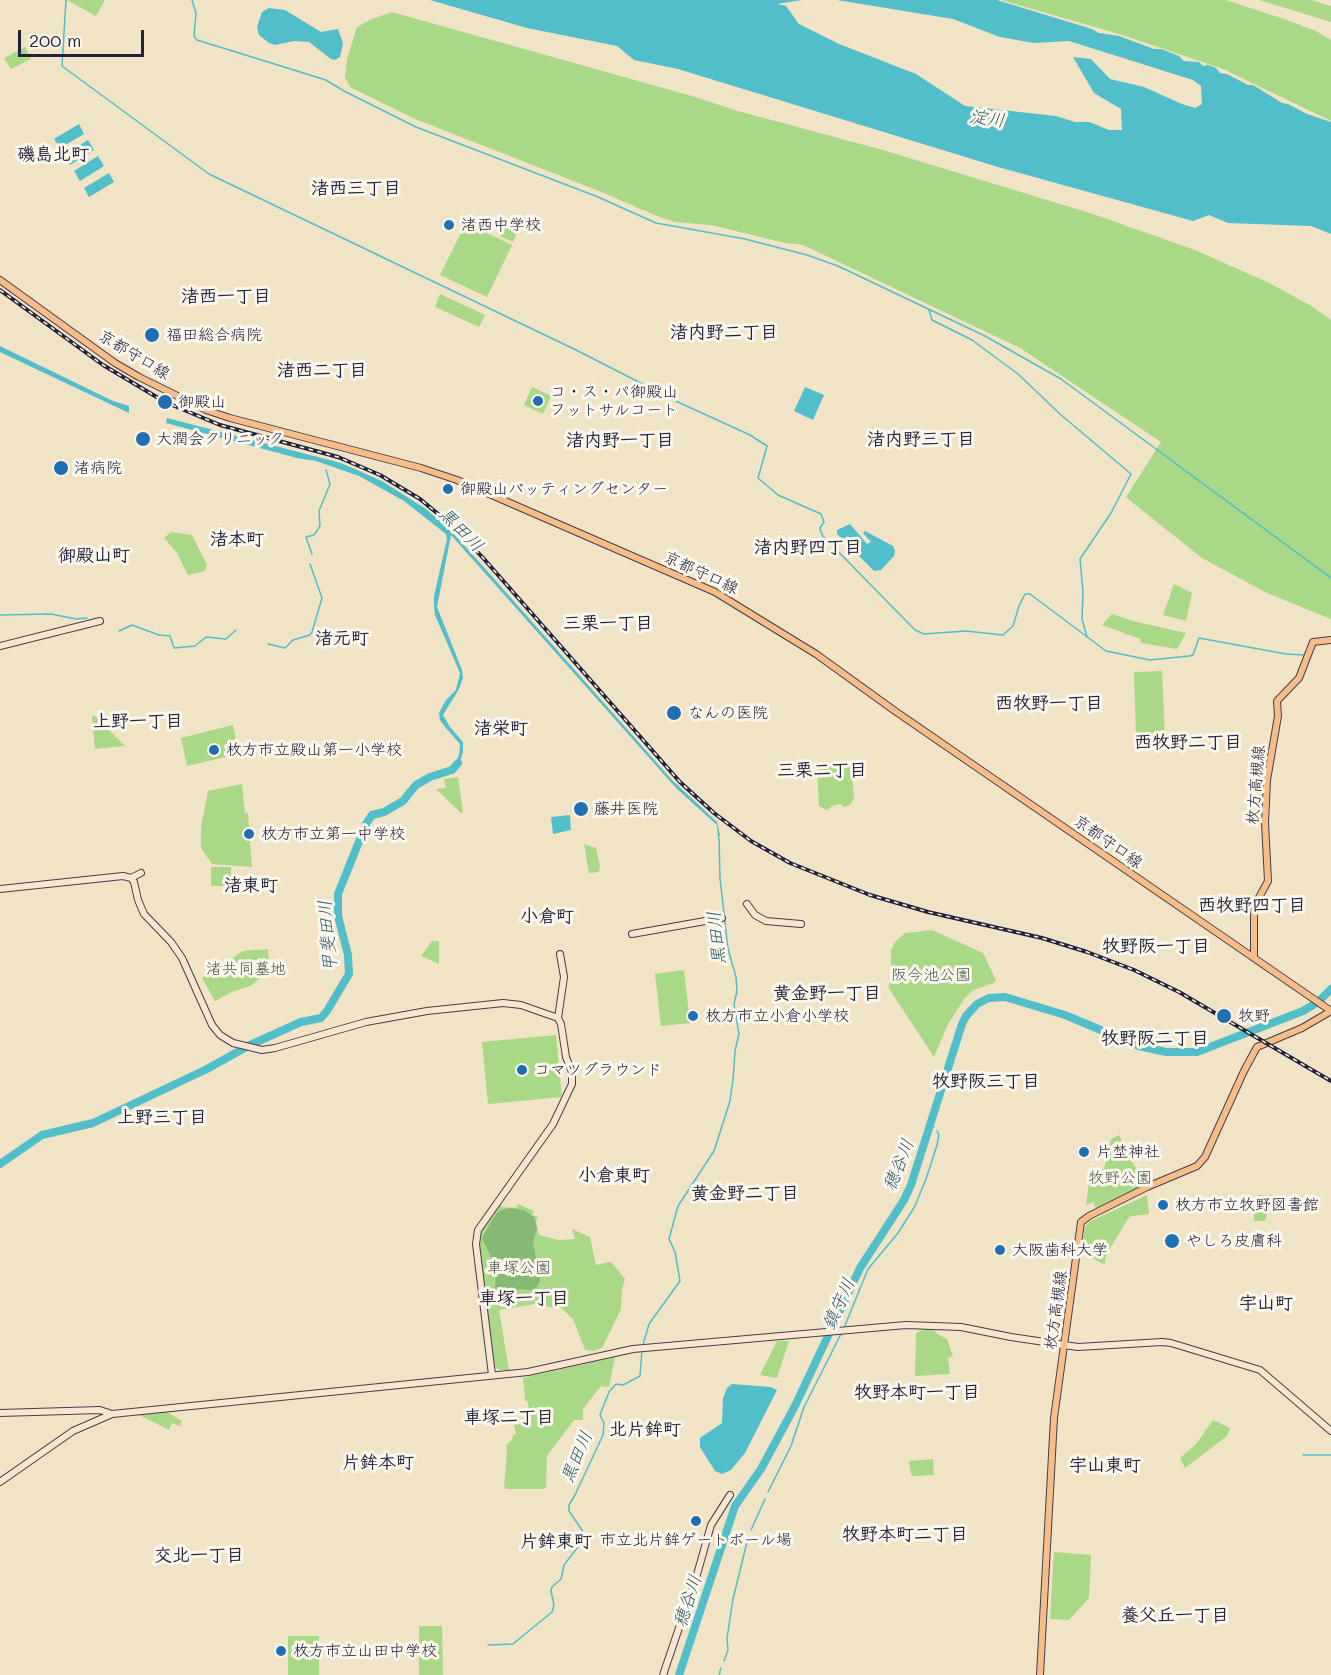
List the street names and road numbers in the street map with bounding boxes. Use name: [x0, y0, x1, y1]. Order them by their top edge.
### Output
street label: 京都守口線: [95, 326, 173, 384]
street label: 京都守口線: [661, 547, 741, 599]
street label: 枚方高槻線: [1243, 744, 1269, 826]
street label: 京都守口線: [1070, 811, 1146, 873]
street label: 枚方高槻線: [1041, 1269, 1071, 1351]

